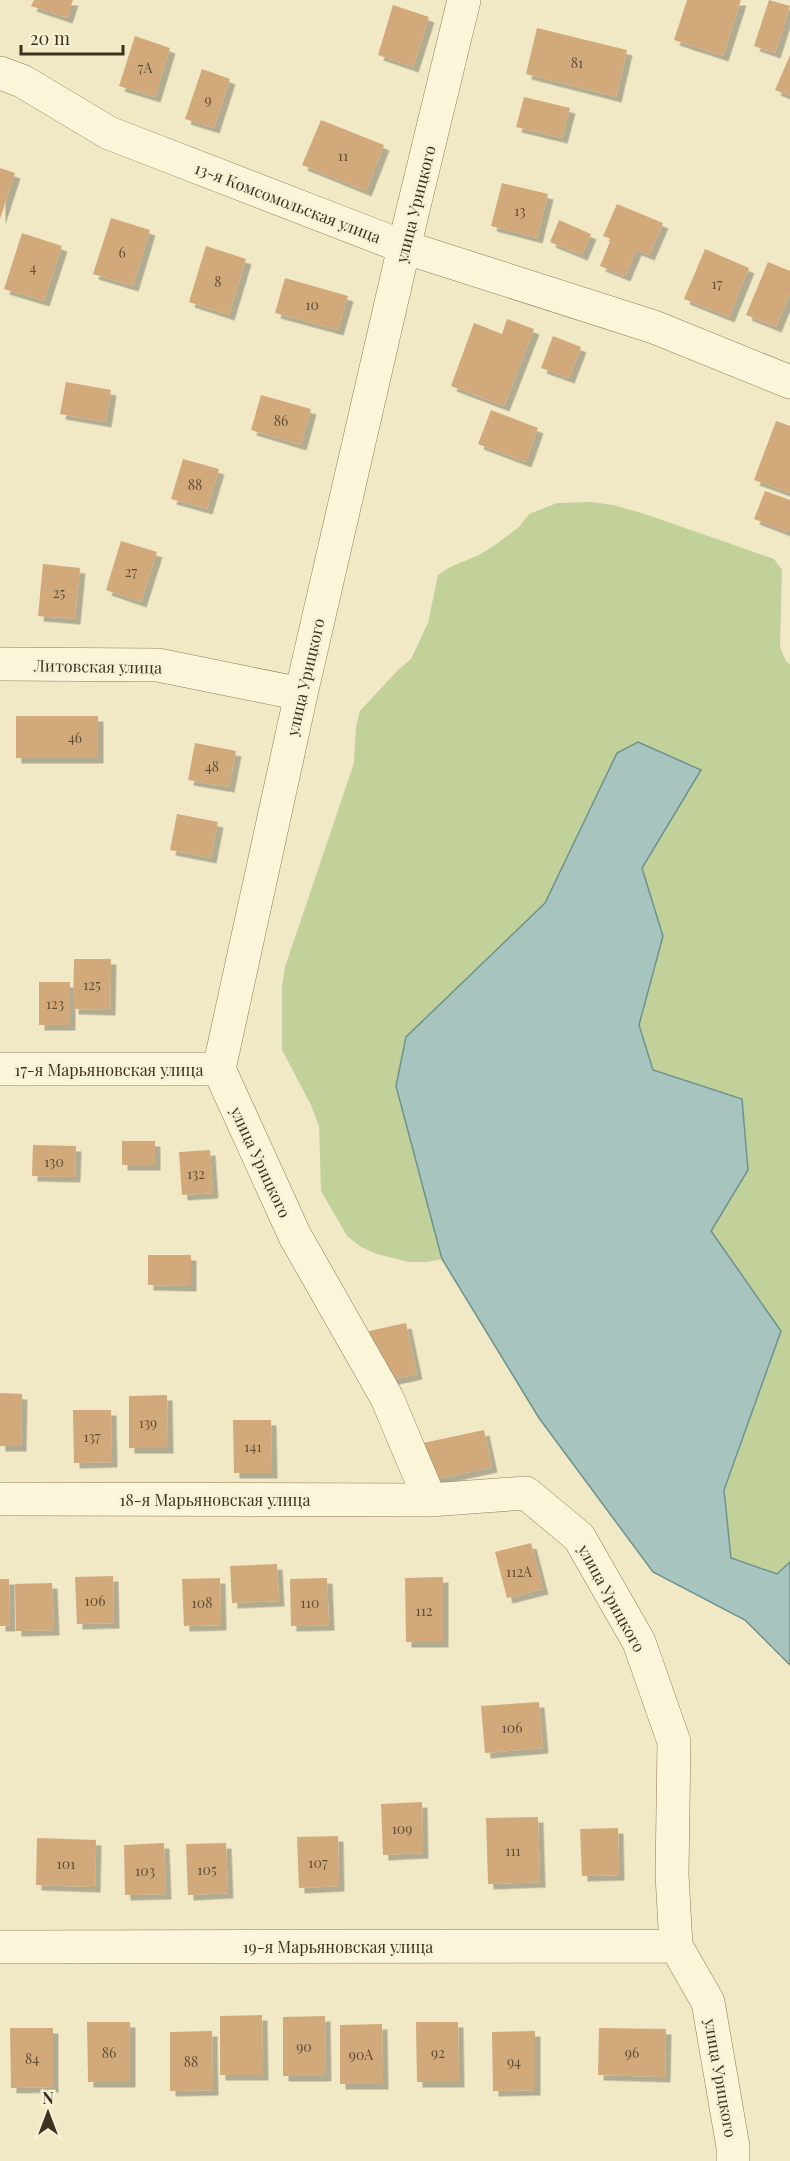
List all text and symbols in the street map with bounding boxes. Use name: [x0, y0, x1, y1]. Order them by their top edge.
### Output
scale bar: [21, 18, 123, 56]
text: 20 m: [30, 26, 70, 50]
house number: 81: [571, 53, 583, 72]
house number: 7А: [138, 58, 152, 77]
house number: 9: [204, 90, 212, 109]
street label: улица Урицкого: [390, 143, 440, 266]
house number: 11: [338, 146, 348, 165]
street label: 13-я Комсомольская улица: [192, 157, 384, 247]
house number: 13: [514, 201, 526, 220]
house number: 6: [118, 243, 126, 262]
house number: 4: [30, 258, 37, 277]
house number: 8: [214, 272, 222, 291]
house number: 17: [712, 274, 723, 293]
house number: 10: [305, 295, 319, 314]
house number: 86: [274, 411, 288, 430]
house number: 88: [188, 475, 202, 494]
house number: 27: [125, 562, 138, 581]
house number: 25: [53, 583, 65, 602]
street label: улица Урицкого: [281, 616, 329, 739]
street label: Литовская улица: [33, 654, 162, 678]
house number: 46: [68, 728, 82, 747]
house number: 48: [205, 757, 219, 776]
house number: 125: [83, 975, 101, 994]
house number: 123: [46, 994, 64, 1013]
street label: 17-я Марьяновская улица: [15, 1059, 203, 1080]
street label: улица Урицкого: [226, 1102, 296, 1221]
house number: 130: [44, 1152, 64, 1171]
house number: 132: [187, 1164, 205, 1183]
house number: 139: [139, 1413, 157, 1432]
house number: 137: [84, 1427, 101, 1446]
house number: 141: [244, 1437, 262, 1456]
street label: 18-я Марьяновская улица: [120, 1489, 310, 1510]
street label: улица Урицкого: [573, 1540, 650, 1656]
house number: 112А: [506, 1562, 532, 1581]
house number: 106: [85, 1591, 105, 1610]
house number: 108: [192, 1593, 212, 1612]
house number: 110: [301, 1593, 319, 1612]
house number: 112: [415, 1601, 433, 1620]
house number: 106: [502, 1718, 522, 1737]
house number: 109: [392, 1819, 412, 1838]
house number: 111: [505, 1841, 521, 1860]
house number: 107: [308, 1853, 328, 1872]
house number: 101: [57, 1854, 75, 1873]
house number: 105: [197, 1860, 217, 1879]
house number: 103: [135, 1861, 155, 1880]
street label: 19-я Марьяновская улица: [243, 1936, 433, 1957]
street label: улица Урицкого: [700, 2016, 742, 2139]
house number: 90: [296, 2037, 312, 2056]
house number: 86: [102, 2043, 116, 2062]
house number: 92: [431, 2043, 445, 2062]
house number: 96: [625, 2043, 639, 2062]
house number: 90А: [349, 2045, 373, 2064]
house number: 84: [25, 2049, 39, 2068]
house number: 88: [184, 2052, 198, 2071]
house number: 94: [507, 2052, 521, 2071]
north arrow: [18, 2083, 78, 2143]
text: N: [42, 2087, 54, 2108]

